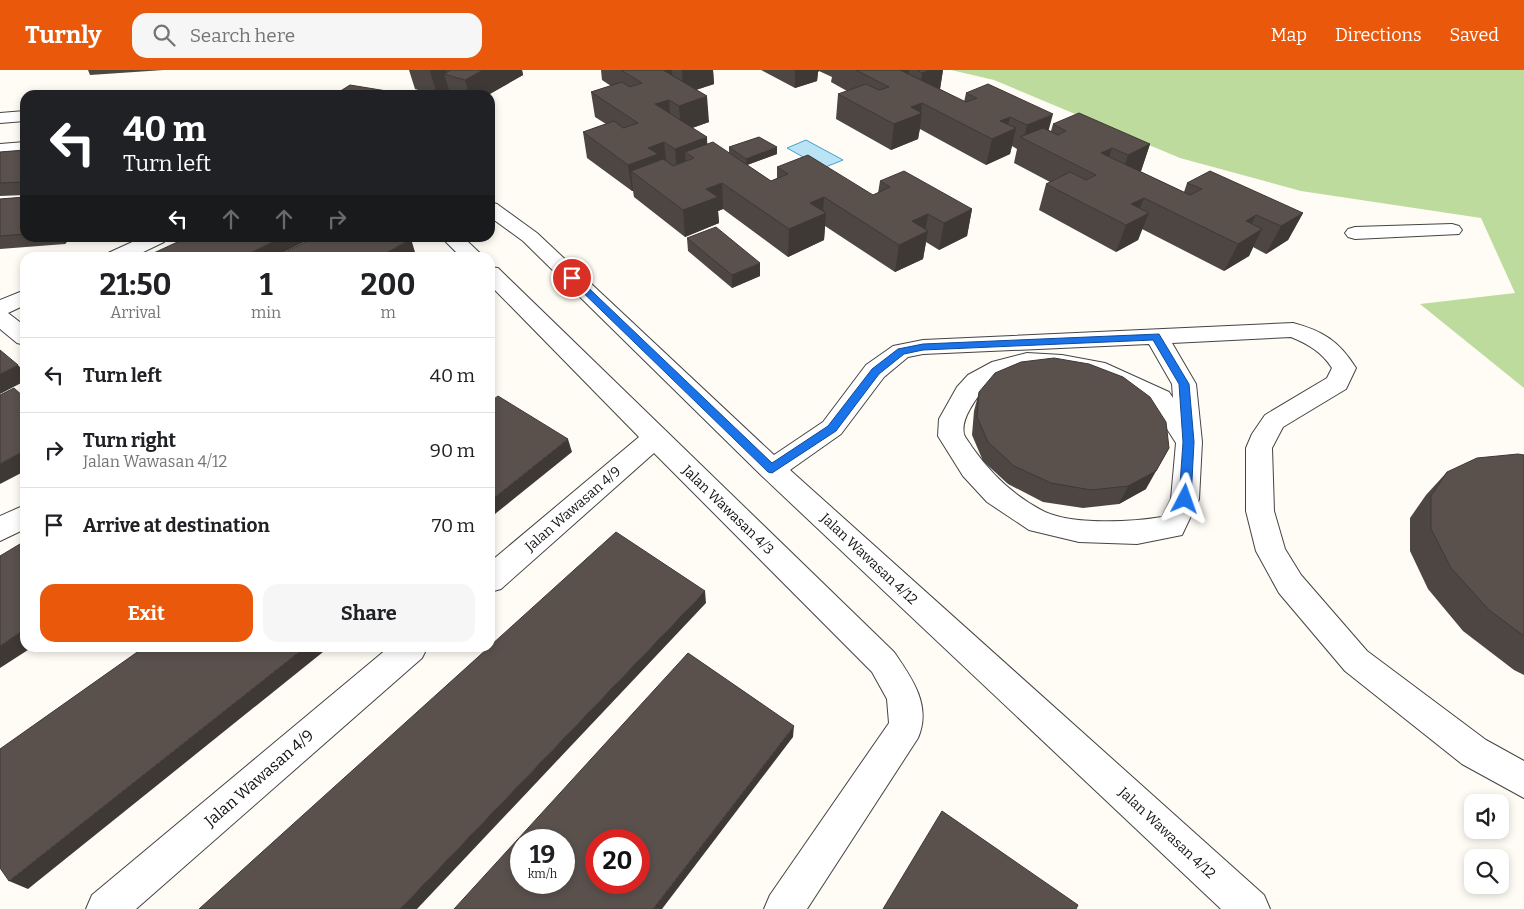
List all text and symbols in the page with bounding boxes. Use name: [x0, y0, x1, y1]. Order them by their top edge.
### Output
search box: [132, 13, 482, 58]
text: Turnly: [25, 21, 102, 49]
icon: search: [150, 21, 178, 49]
text: Search here: [190, 24, 295, 47]
text: Map: [1271, 24, 1307, 46]
text: Directions: [1335, 24, 1422, 46]
text: Saved: [1450, 24, 1499, 46]
text: 40 m: [123, 108, 206, 150]
icon: left: [40, 110, 105, 175]
text: Turn left: [123, 150, 211, 177]
icon: left: [164, 205, 192, 233]
icon: ahead: [217, 205, 245, 233]
icon: ahead: [270, 205, 298, 233]
icon: right: [323, 205, 351, 233]
pin: [551, 257, 593, 299]
icon: arrive: [558, 264, 586, 292]
text: 21:50: [99, 267, 172, 303]
text: 1: [260, 267, 273, 303]
text: 200: [361, 267, 416, 303]
text: Arrival: [110, 303, 161, 322]
text: min: [251, 303, 281, 322]
text: m: [380, 303, 396, 322]
icon: left: [40, 361, 68, 389]
text: Turn left: [83, 364, 162, 387]
text: 40 m: [430, 364, 475, 387]
text: Turn right: [83, 429, 176, 452]
icon: right: [40, 436, 68, 464]
text: 90 m: [430, 439, 475, 462]
text: Jalan Wawasan 4/12: [83, 452, 227, 471]
street label: Jalan Wawasan 4/3: [678, 461, 777, 558]
street label: Jalan Wawasan 4/9: [521, 463, 624, 556]
position arrow: [1158, 472, 1210, 524]
street label: Jalan Wawasan 4/12: [816, 509, 921, 608]
icon: arrive: [40, 511, 68, 539]
text: Arrive at destination: [83, 514, 270, 537]
text: 70 m: [432, 514, 475, 537]
button: Exit: [40, 584, 253, 642]
button: Share: [263, 584, 475, 642]
street label: Jalan Wawasan 4/9: [200, 725, 317, 831]
street label: Jalan Wawasan 4/12: [1114, 783, 1219, 882]
map controls: [1464, 794, 1509, 894]
button: sound: [1464, 794, 1509, 839]
speed limit sign: 20: [585, 829, 650, 894]
text: 19: [530, 840, 555, 870]
button: search: [1464, 849, 1509, 894]
text: km/h: [528, 867, 557, 881]

